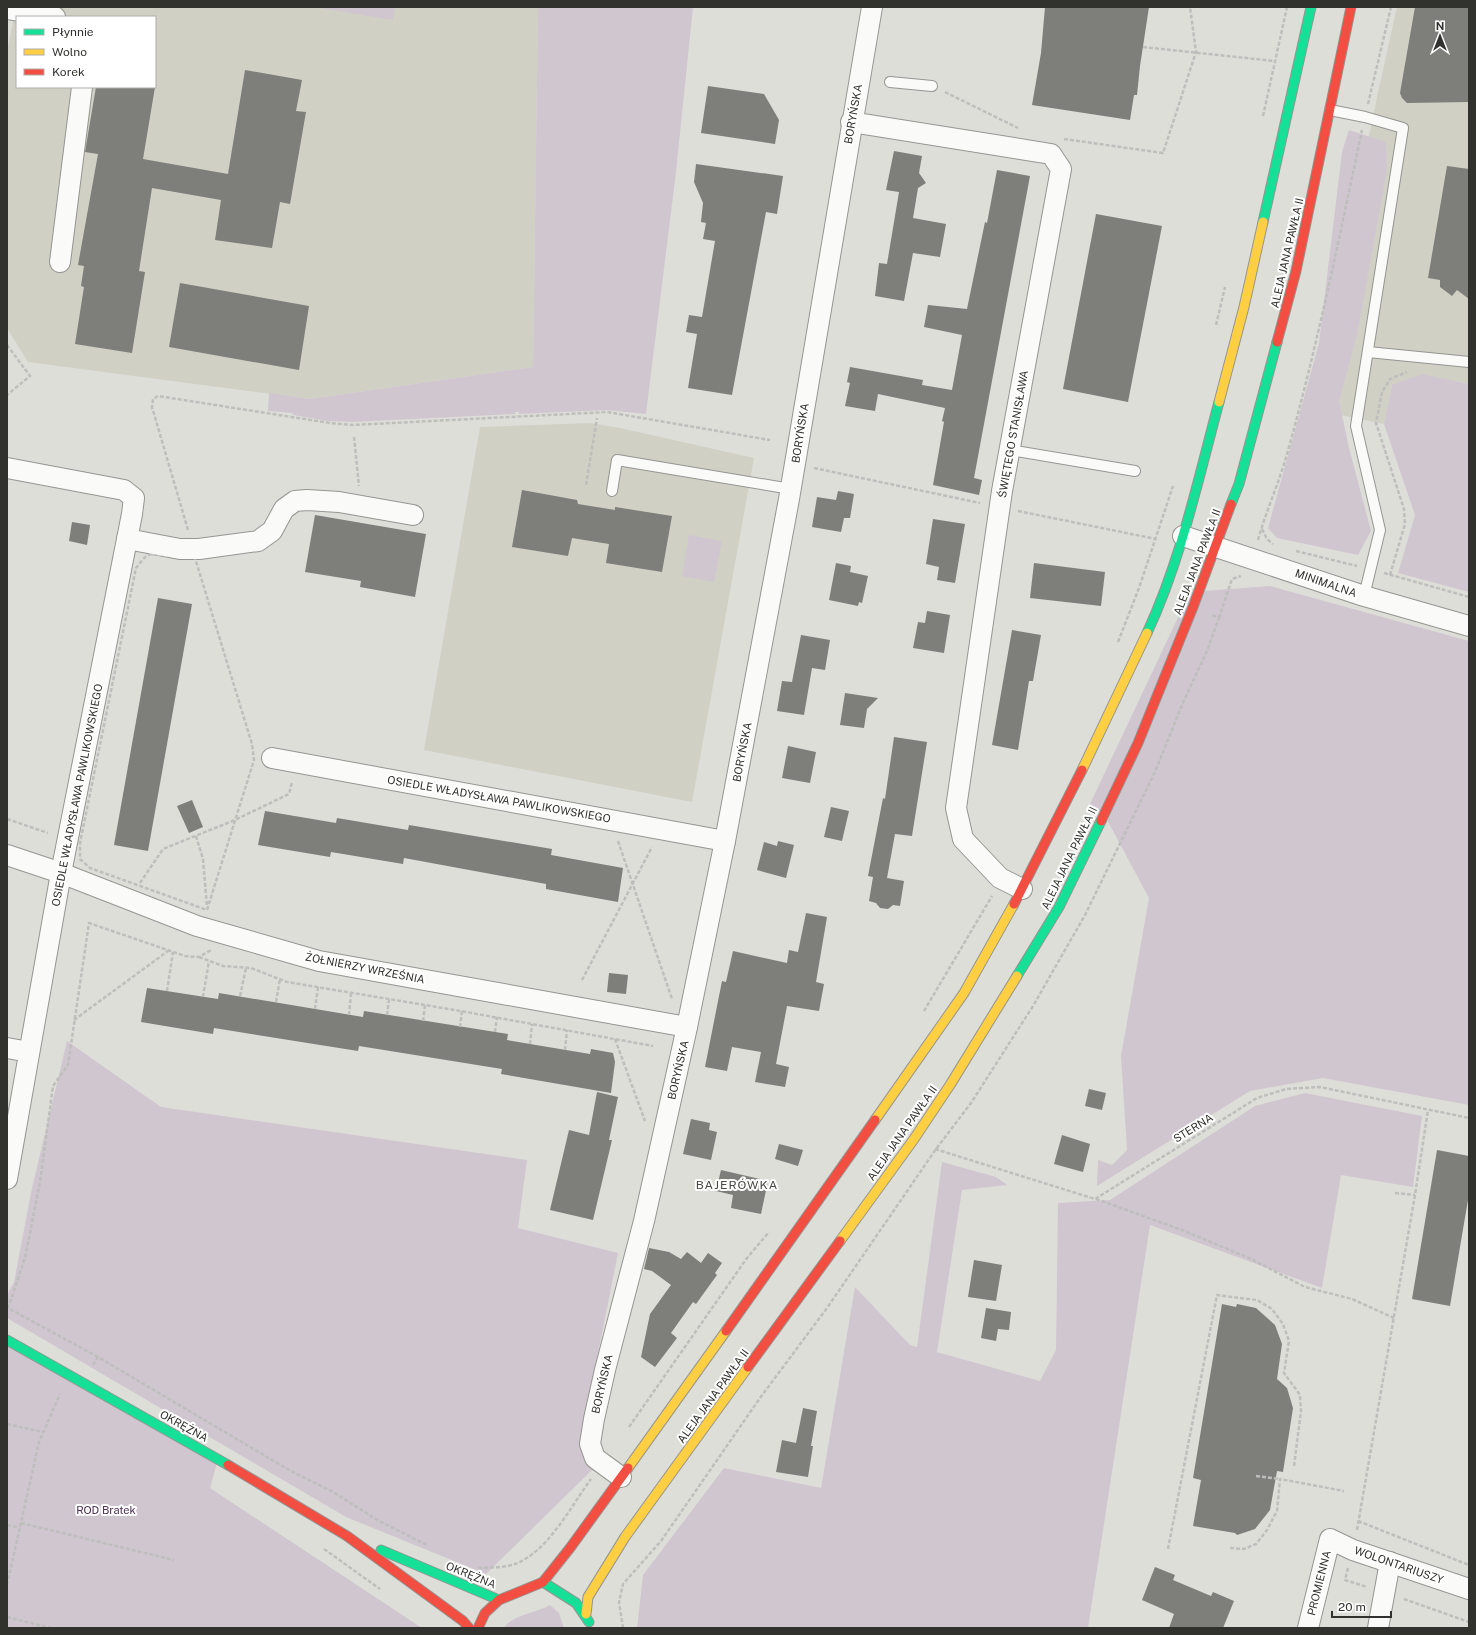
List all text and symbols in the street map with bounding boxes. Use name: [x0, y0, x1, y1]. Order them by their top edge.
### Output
legend: [16, 16, 156, 88]
north arrow: [1420, 16, 1460, 56]
text: N: [1436, 20, 1444, 32]
text: Płynnie: [52, 25, 94, 39]
text: Wolno: [52, 45, 87, 59]
text: Korek: [52, 65, 85, 79]
street label: BORYŃSKA: [841, 83, 864, 145]
street label: ALEJA JANA PAWŁA II: [1268, 197, 1306, 309]
street label: ŚWIĘTEGO STANISŁAWA: [995, 369, 1030, 499]
street label: BORYŃSKA: [788, 402, 811, 464]
street label: ALEJA JANA PAWŁA II: [1171, 507, 1223, 617]
street label: MINIMALNA: [1294, 567, 1359, 599]
street label: OSIEDLE WŁADYSŁAWA PAWLIKOWSKIEGO: [49, 683, 105, 907]
street label: BORYŃSKA: [729, 721, 754, 783]
street label: OSIEDLE WŁADYSŁAWA PAWLIKOWSKIEGO: [386, 773, 612, 825]
street label: ALEJA JANA PAWŁA II: [1039, 805, 1099, 911]
street label: ŻOŁNIERZY WRZEŚNIA: [304, 950, 426, 986]
street label: BORYŃSKA: [664, 1039, 691, 1101]
street label: ALEJA JANA PAWŁA II: [865, 1083, 939, 1183]
street label: STERNA: [1171, 1111, 1215, 1145]
district label: BAJERÓWKA: [696, 1178, 778, 1192]
street label: ALEJA JANA PAWŁA II: [675, 1347, 751, 1445]
street label: BORYŃSKA: [588, 1353, 615, 1415]
street label: OKRĘŻNA: [158, 1407, 211, 1444]
park label: ROD Bratek: [76, 1504, 136, 1516]
street label: WOLONTARIUSZY: [1353, 1544, 1445, 1586]
street label: PROMIENNA: [1305, 1549, 1333, 1617]
street label: OKRĘŻNA: [444, 1559, 498, 1591]
scale bar: [1332, 1593, 1391, 1619]
text: 20 m: [1338, 1600, 1366, 1614]

